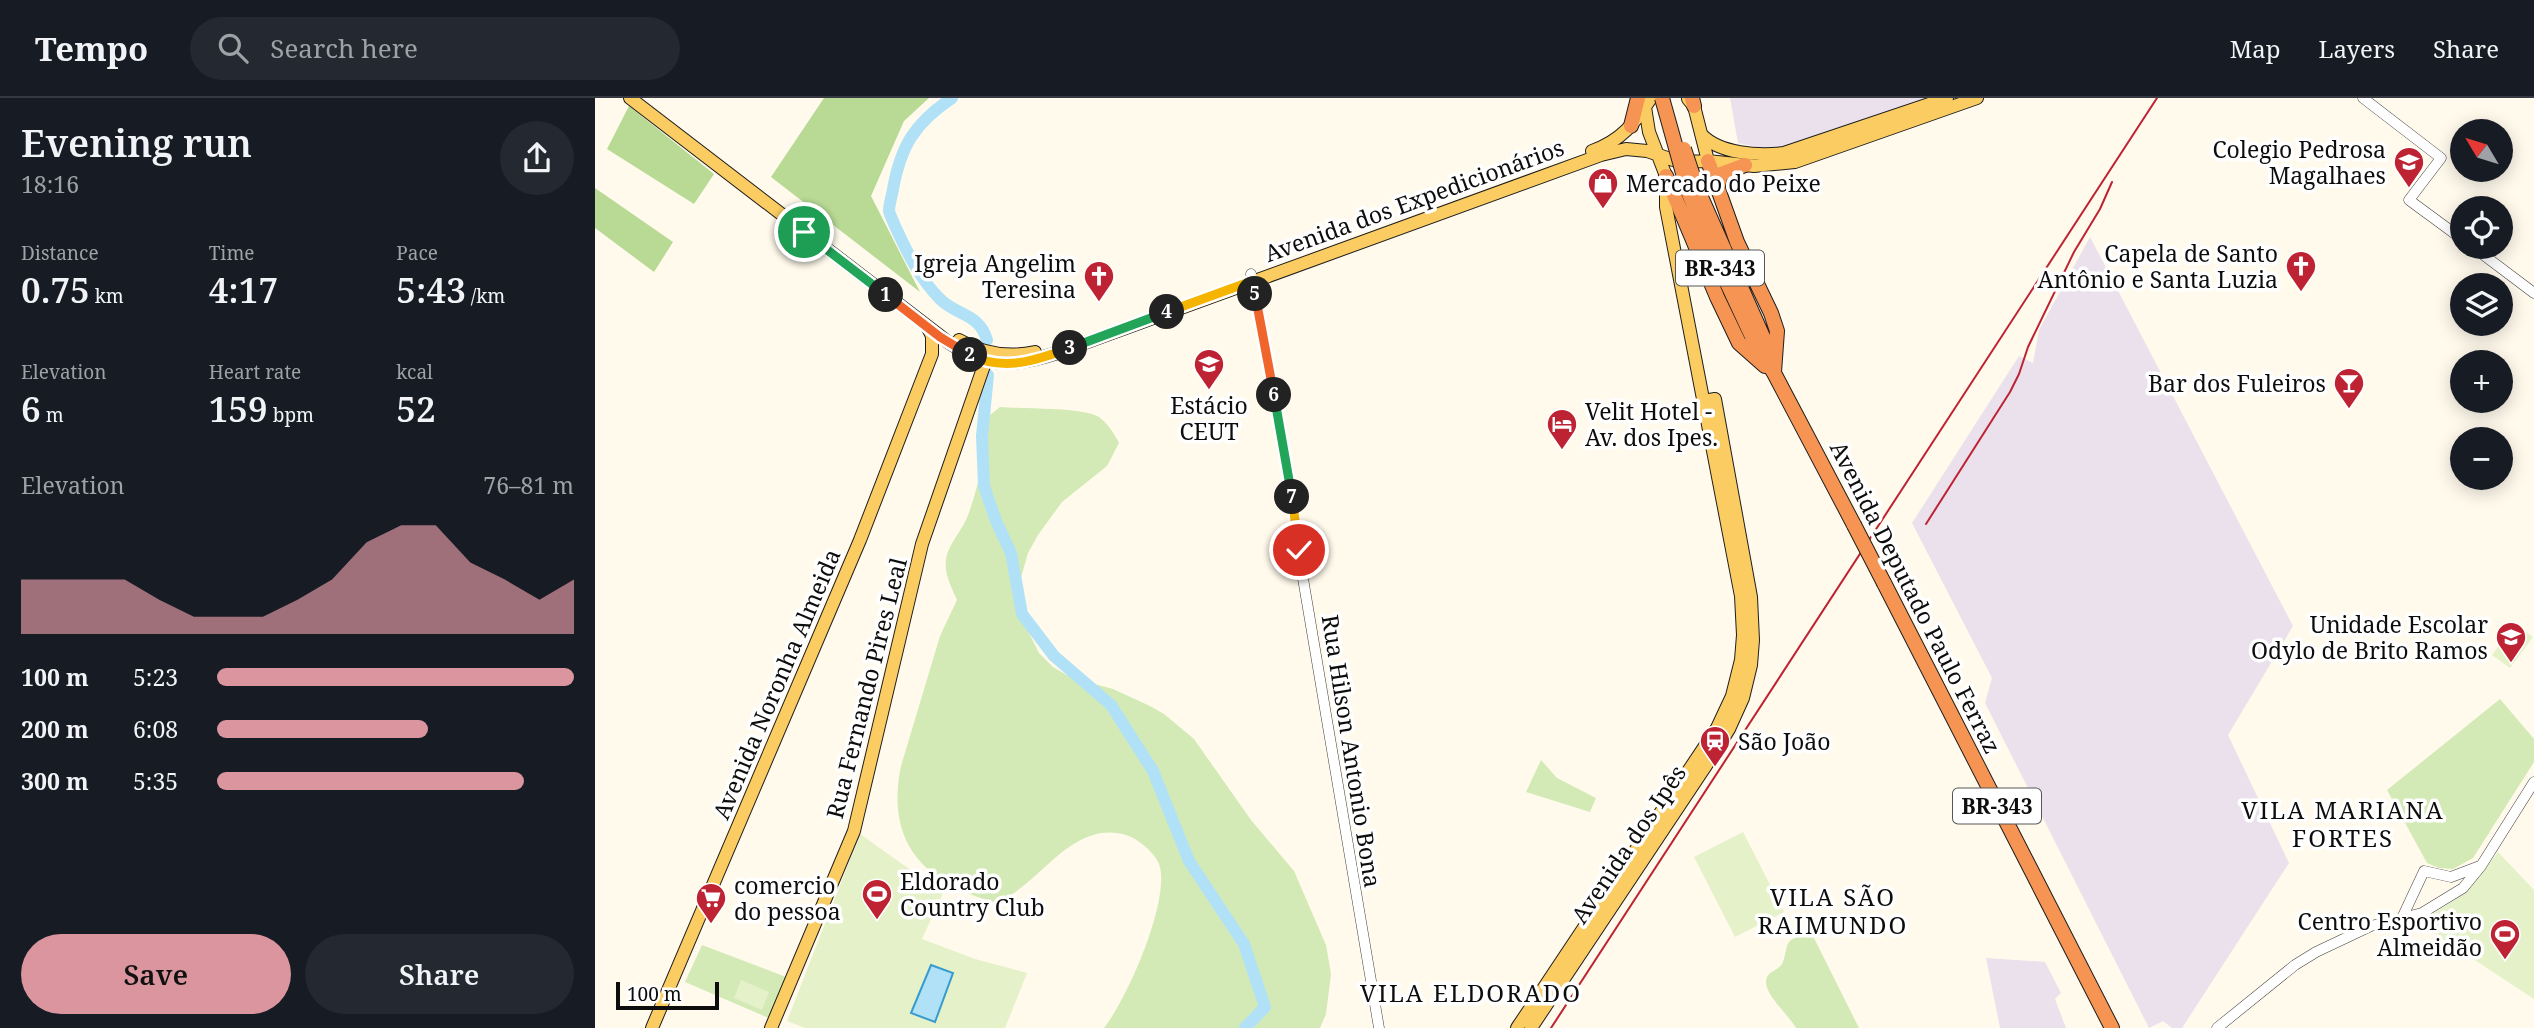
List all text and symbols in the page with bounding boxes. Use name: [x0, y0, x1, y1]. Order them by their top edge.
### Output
search box: [190, 17, 680, 80]
text: Tempo: [35, 26, 148, 71]
icon: search: [214, 29, 252, 67]
text: Search here: [270, 30, 418, 66]
text: Map: [2230, 32, 2281, 65]
text: Layers: [2319, 32, 2395, 65]
text: Share: [2433, 32, 2499, 65]
text: Evening run: [21, 116, 252, 168]
north arrow: [2450, 119, 2513, 182]
map controls: [2450, 119, 2513, 490]
button: share: [500, 121, 574, 195]
street label: Avenida dos Expedicionários: [1260, 131, 1568, 269]
place label: Colegio Pedrosa Magalhaes: [2212, 133, 2386, 191]
school or university icon: Colegio Pedrosa Magalhaes: [2392, 145, 2426, 189]
shop icon: Mercado do Peixe: [1586, 166, 1620, 210]
place label: Mercado do Peixe: [1626, 167, 1821, 199]
text: 18:16: [21, 168, 79, 200]
button: locate: [2450, 196, 2513, 259]
pin: [774, 202, 834, 262]
icon: arrive: [785, 213, 823, 251]
place label: Capela de Santo Antônio e Santa Luzia: [2038, 237, 2278, 295]
text: Distance: [21, 240, 99, 266]
text: Time: [209, 240, 255, 266]
text: Pace: [396, 240, 438, 266]
place label: Igreja Angelim Teresina: [914, 247, 1076, 305]
church icon: Capela de Santo Antônio e Santa Luzia: [2284, 249, 2318, 293]
road number: BR-343: [1676, 250, 1764, 286]
church icon: Igreja Angelim Teresina: [1082, 259, 1116, 303]
text: 0.75: [21, 266, 90, 313]
text: 4:17: [209, 266, 278, 313]
text: 5:43: [396, 266, 466, 313]
button: layers: [2450, 273, 2513, 336]
pin: 5: [1237, 276, 1273, 312]
pin: 1: [869, 278, 903, 312]
text: 5: [1249, 280, 1260, 306]
text: 1: [880, 281, 891, 307]
text: km: [90, 283, 124, 309]
text: /km: [466, 283, 505, 309]
pin: 4: [1149, 294, 1185, 330]
text: 4: [1161, 298, 1172, 324]
pin: 3: [1053, 330, 1087, 366]
text: 3: [1064, 334, 1075, 360]
pin: 2: [953, 338, 987, 372]
text: 2: [964, 341, 975, 367]
school or university icon: Estácio CEUT: [1192, 347, 1226, 391]
button: +: [2450, 350, 2513, 413]
text: Elevation: [21, 359, 107, 385]
text: Heart rate: [209, 359, 301, 385]
text: kcal: [396, 359, 433, 385]
bar icon: Bar dos Fuleiros: [2332, 366, 2366, 410]
place label: Bar dos Fuleiros: [2148, 367, 2326, 399]
pin: 6: [1257, 378, 1291, 412]
text: 6: [1268, 381, 1279, 407]
text: 6: [21, 385, 41, 432]
text: 159: [209, 385, 268, 432]
text: 52: [396, 385, 436, 432]
place label: Estácio CEUT: [1170, 389, 1248, 447]
place label: Velit Hotel - Av. dos Ipes.: [1585, 395, 1718, 453]
text: m: [41, 402, 64, 428]
text: bpm: [268, 402, 314, 428]
hotel icon: Velit Hotel - Av. dos Ipes.: [1545, 407, 1579, 451]
button: −: [2450, 427, 2513, 490]
street label: Avenida Deputado Paulo Ferraz: [1823, 435, 2009, 759]
text: Elevation: [21, 469, 125, 501]
text: 76–81 m: [483, 469, 574, 501]
pin: 7: [1275, 480, 1309, 514]
text: 7: [1286, 483, 1297, 509]
pin: [1269, 520, 1329, 580]
icon: check: [1280, 531, 1318, 569]
street label: Avenida Noronha Almeida: [704, 544, 848, 824]
street label: Rua Fernando Pires Leal: [818, 554, 914, 822]
place label: Unidade Escolar Odylo de Brito Ramos: [2251, 608, 2488, 666]
street label: Rua Hilson Antonio Bona: [1315, 612, 1389, 890]
school or university icon: Unidade Escolar Odylo de Brito Ramos: [2494, 620, 2528, 664]
text: 100 m: [21, 661, 89, 693]
text: 5:23: [133, 661, 178, 693]
text: 200 m: [21, 713, 89, 745]
text: 6:08: [133, 713, 178, 745]
station icon: São João: [1698, 724, 1732, 768]
place label: São João: [1738, 725, 1830, 757]
street label: Avenida dos Ipês: [1563, 758, 1693, 930]
text: 300 m: [21, 765, 89, 797]
text: 5:35: [133, 765, 178, 797]
road number: BR-343: [1953, 788, 2041, 824]
district label: VILA MARIANA FORTES: [2241, 793, 2445, 854]
place label: Eldorado Country Club: [900, 865, 1045, 923]
place label: comercio do pessoa: [734, 869, 841, 927]
sports icon: Eldorado Country Club: [860, 877, 894, 921]
district label: VILA SÃO RAIMUNDO: [1758, 880, 1908, 941]
supermarket icon: comercio do pessoa: [694, 881, 728, 925]
place label: Centro Esportivo Almeidão: [2298, 905, 2482, 963]
sports icon: Centro Esportivo Almeidão: [2488, 917, 2522, 961]
button: Save: [21, 934, 291, 1014]
button: Share: [305, 934, 574, 1014]
district label: VILA ELDORADO: [1360, 976, 1582, 1009]
scale bar: [616, 979, 719, 1011]
text: 100 m: [627, 981, 682, 1007]

